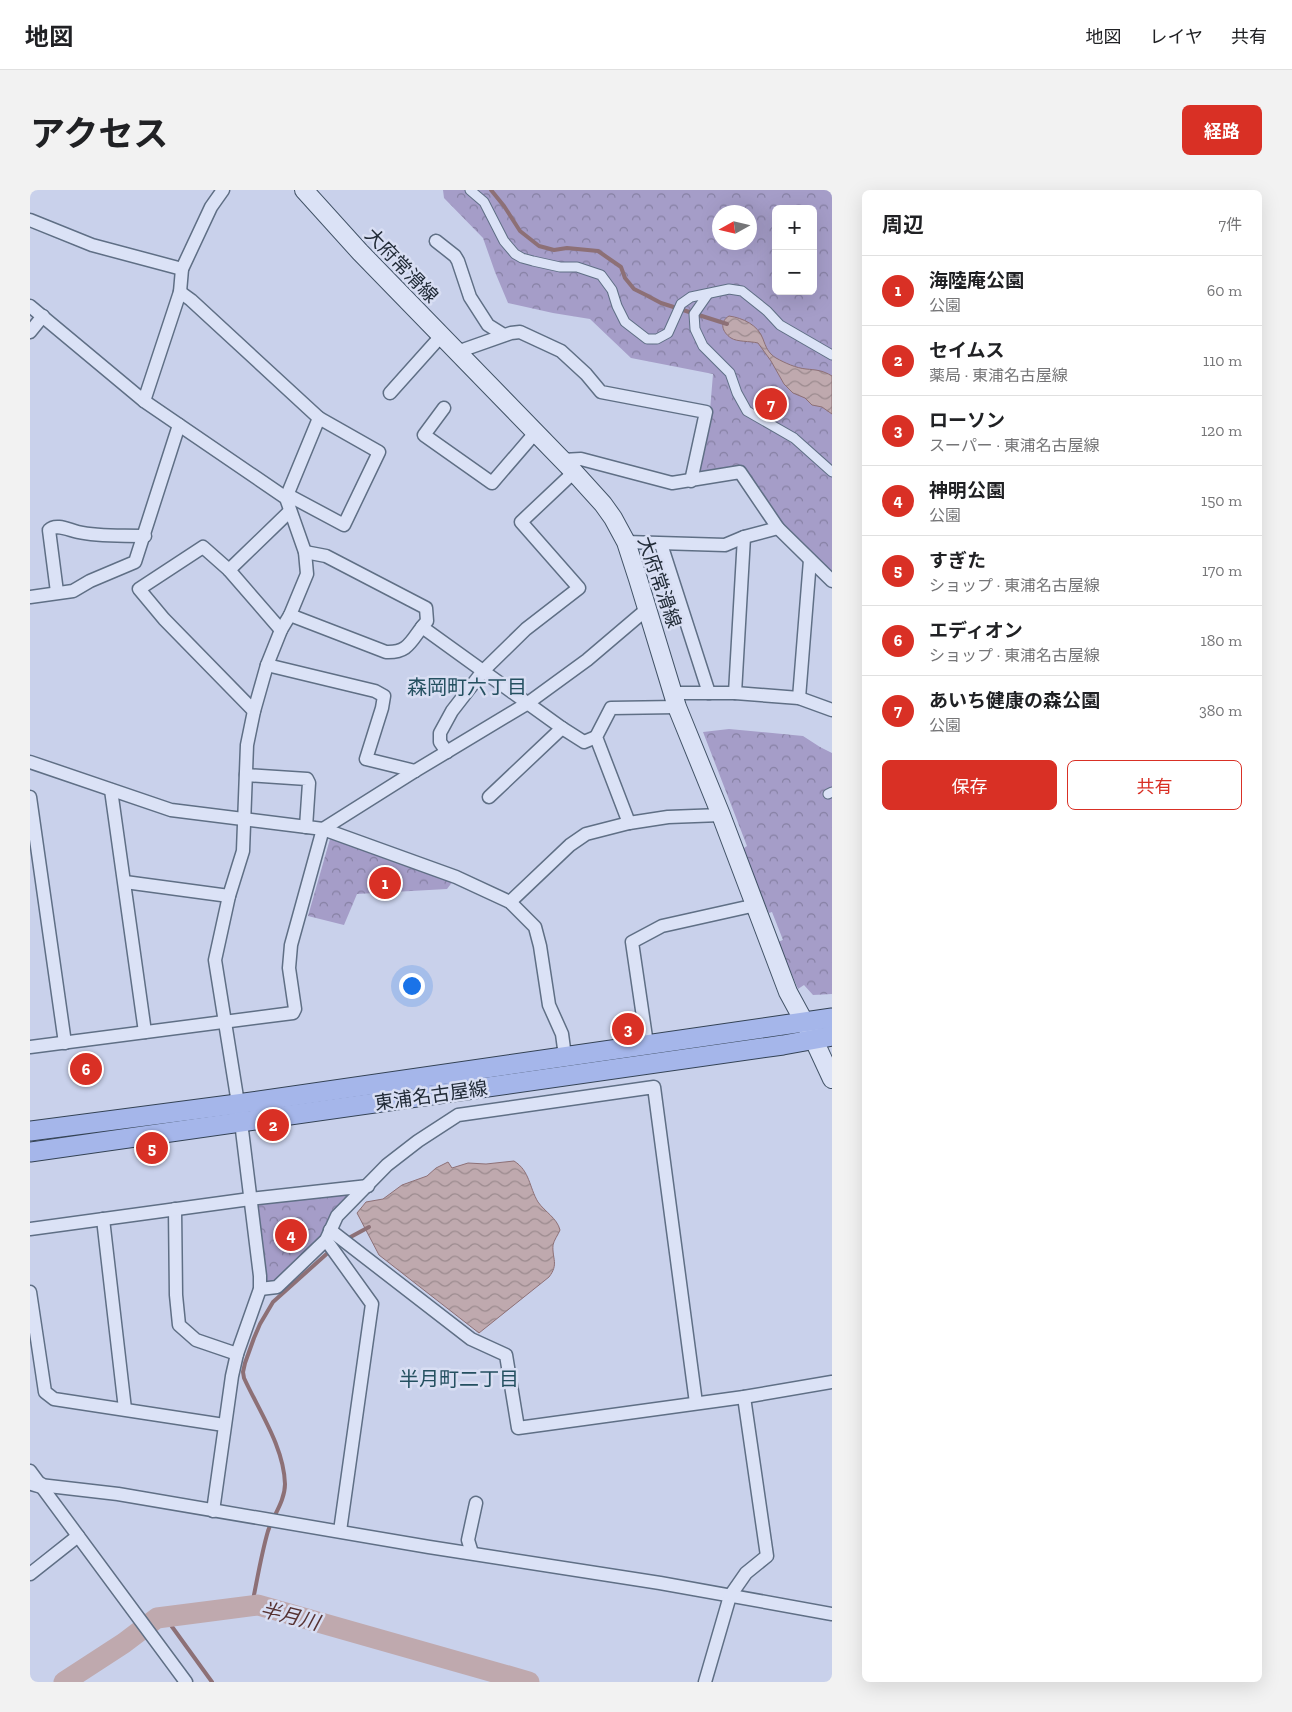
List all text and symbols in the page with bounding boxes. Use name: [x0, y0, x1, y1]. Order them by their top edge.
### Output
text: 地図: [25, 22, 73, 51]
text: 地図: [1086, 26, 1122, 48]
text: レイヤ: [1150, 26, 1203, 48]
text: 共有: [1231, 26, 1267, 48]
button: 経路: [1182, 105, 1262, 155]
text: アクセス: [30, 113, 168, 155]
north arrow: [712, 205, 757, 250]
map controls: [772, 205, 817, 295]
button: +: [772, 205, 817, 250]
text: 周辺: [882, 212, 924, 237]
text: 7件: [1218, 215, 1242, 234]
street label: 大府常滑線: [360, 223, 443, 308]
button: −: [772, 250, 817, 295]
text: 海陸庵公園: [929, 269, 1024, 292]
text: 1: [895, 281, 901, 300]
text: 60 m: [1207, 281, 1242, 300]
text: 公園: [929, 296, 961, 315]
text: セイムス: [929, 339, 1005, 362]
text: 2: [894, 351, 902, 370]
text: 110 m: [1203, 351, 1242, 370]
text: 薬局 · 東浦名古屋線: [929, 366, 1068, 385]
pin: 7: [755, 385, 787, 423]
text: ローソン: [929, 409, 1005, 432]
text: 3: [894, 421, 902, 440]
text: 120 m: [1201, 421, 1242, 440]
text: スーパー · 東浦名古屋線: [929, 436, 1100, 455]
text: 神明公園: [929, 479, 1005, 502]
text: 4: [893, 491, 903, 510]
text: 150 m: [1201, 491, 1242, 510]
text: 公園: [929, 506, 961, 525]
street label: 大府常滑線: [633, 533, 686, 631]
text: すぎた: [929, 549, 986, 572]
text: 5: [894, 561, 902, 580]
text: 170 m: [1202, 561, 1242, 580]
text: ショップ · 東浦名古屋線: [929, 576, 1100, 595]
text: エディオン: [929, 619, 1023, 642]
text: 6: [894, 631, 902, 650]
text: 180 m: [1201, 631, 1242, 650]
text: ショップ · 東浦名古屋線: [929, 646, 1100, 665]
district label: 森岡町六丁目: [407, 675, 527, 699]
text: あいち健康の森公園: [929, 689, 1100, 712]
text: 7: [894, 701, 902, 720]
text: 380 m: [1199, 701, 1242, 720]
text: 公園: [929, 716, 961, 735]
button: 保存: [882, 760, 1057, 810]
button: 共有: [1067, 760, 1242, 810]
pin: 1: [369, 864, 401, 902]
your location: [399, 973, 425, 999]
pin: 3: [612, 1010, 644, 1048]
pin: 6: [70, 1050, 102, 1088]
street label: 東浦名古屋線: [373, 1076, 489, 1115]
pin: 2: [257, 1106, 289, 1144]
pin: 5: [136, 1129, 168, 1167]
pin: 4: [275, 1216, 307, 1254]
district label: 半月町二丁目: [399, 1367, 519, 1391]
water label: 半月川: [258, 1597, 324, 1635]

